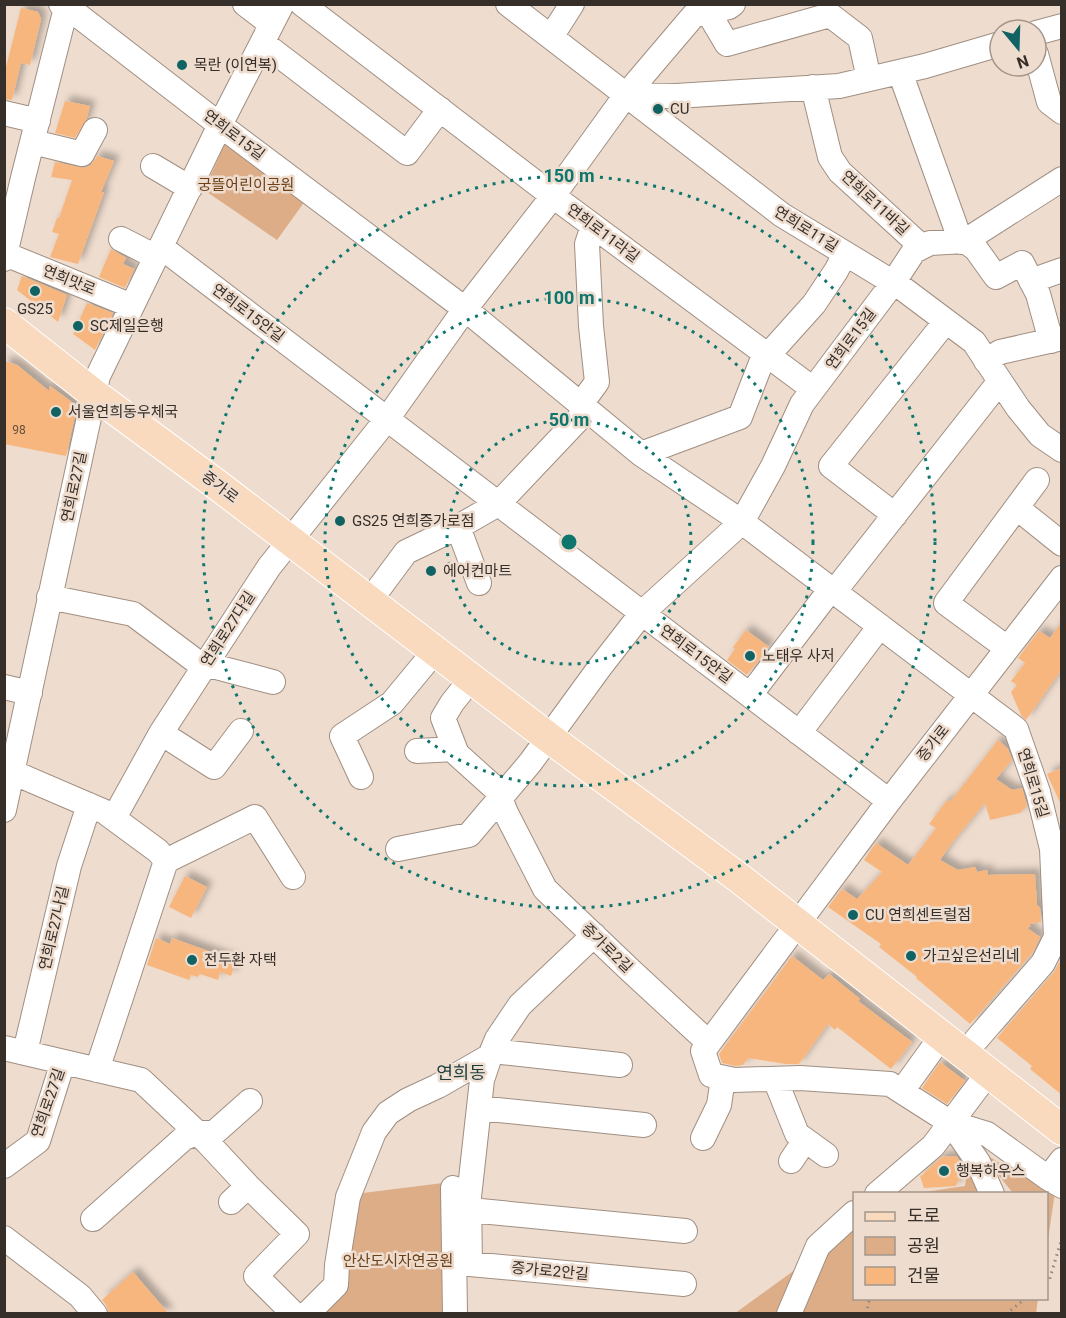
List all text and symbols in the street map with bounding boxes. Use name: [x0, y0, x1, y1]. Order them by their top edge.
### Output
north arrow: [988, 18, 1048, 78]
text: N: [1014, 51, 1031, 73]
place label: 목란 (이연복): [194, 56, 277, 74]
marker: 목란 (이연복): [175, 58, 189, 72]
place label: CU: [670, 100, 690, 118]
marker: CU: [651, 102, 665, 116]
street label: 연희로15길: [200, 106, 268, 164]
text: 150 m: [543, 165, 595, 186]
street label: 연희로11바길: [837, 167, 913, 239]
park label: 궁뜰어린이공원: [198, 176, 294, 194]
street label: 연희로11라길: [563, 200, 643, 266]
street label: 연희로11길: [771, 202, 841, 256]
street label: 연희맛로: [40, 261, 98, 299]
street label: 연희로15안길: [208, 280, 288, 346]
marker: GS25: [28, 284, 42, 298]
text: 100 m: [543, 287, 595, 308]
place label: GS25: [17, 300, 53, 318]
street label: 연희로15길: [822, 305, 880, 373]
place label: SC제일은행: [90, 317, 164, 335]
marker: SC제일은행: [71, 319, 85, 333]
place label: 서울연희동우체국: [68, 403, 178, 421]
marker: 서울연희동우체국: [49, 405, 63, 419]
text: 50 m: [549, 409, 589, 430]
house number: 98: [12, 423, 26, 437]
street label: 연희로27길: [58, 450, 90, 524]
street label: 증가로: [198, 467, 242, 507]
place label: GS25 연희증가로점: [352, 512, 475, 530]
marker: GS25 연희증가로점: [333, 514, 347, 528]
centre of rings: [559, 532, 579, 552]
place label: 에어컨마트: [443, 562, 512, 580]
marker: 에어컨마트: [424, 564, 438, 578]
street label: 연희로27다길: [197, 588, 259, 670]
street label: 연희로15안길: [656, 621, 736, 687]
place label: 노태우 사저: [762, 647, 835, 665]
marker: 노태우 사저: [743, 649, 757, 663]
street label: 증가로: [913, 721, 953, 765]
street label: 연희로15길: [1014, 746, 1052, 820]
street label: 연희로27나길: [36, 884, 72, 972]
place label: CU 연희센트럴점: [865, 906, 971, 924]
marker: CU 연희센트럴점: [846, 908, 860, 922]
street label: 증가로2길: [578, 919, 636, 977]
place label: 가고싶은선리네: [923, 947, 1020, 965]
marker: 가고싶은선리네: [904, 949, 918, 963]
place label: 전두환 자택: [204, 951, 277, 969]
marker: 전두환 자택: [185, 953, 199, 967]
district label: 연희동: [436, 1062, 486, 1083]
street label: 연희로27길: [28, 1066, 68, 1140]
place label: 행복하우스: [956, 1162, 1025, 1180]
marker: 행복하우스: [937, 1164, 951, 1178]
legend: [853, 1192, 1048, 1300]
text: 도로: [907, 1205, 940, 1226]
text: 공원: [907, 1235, 940, 1256]
park label: 안산도시자연공원: [343, 1252, 453, 1270]
street label: 증가로2안길: [511, 1259, 589, 1283]
text: 건물: [907, 1265, 940, 1286]

